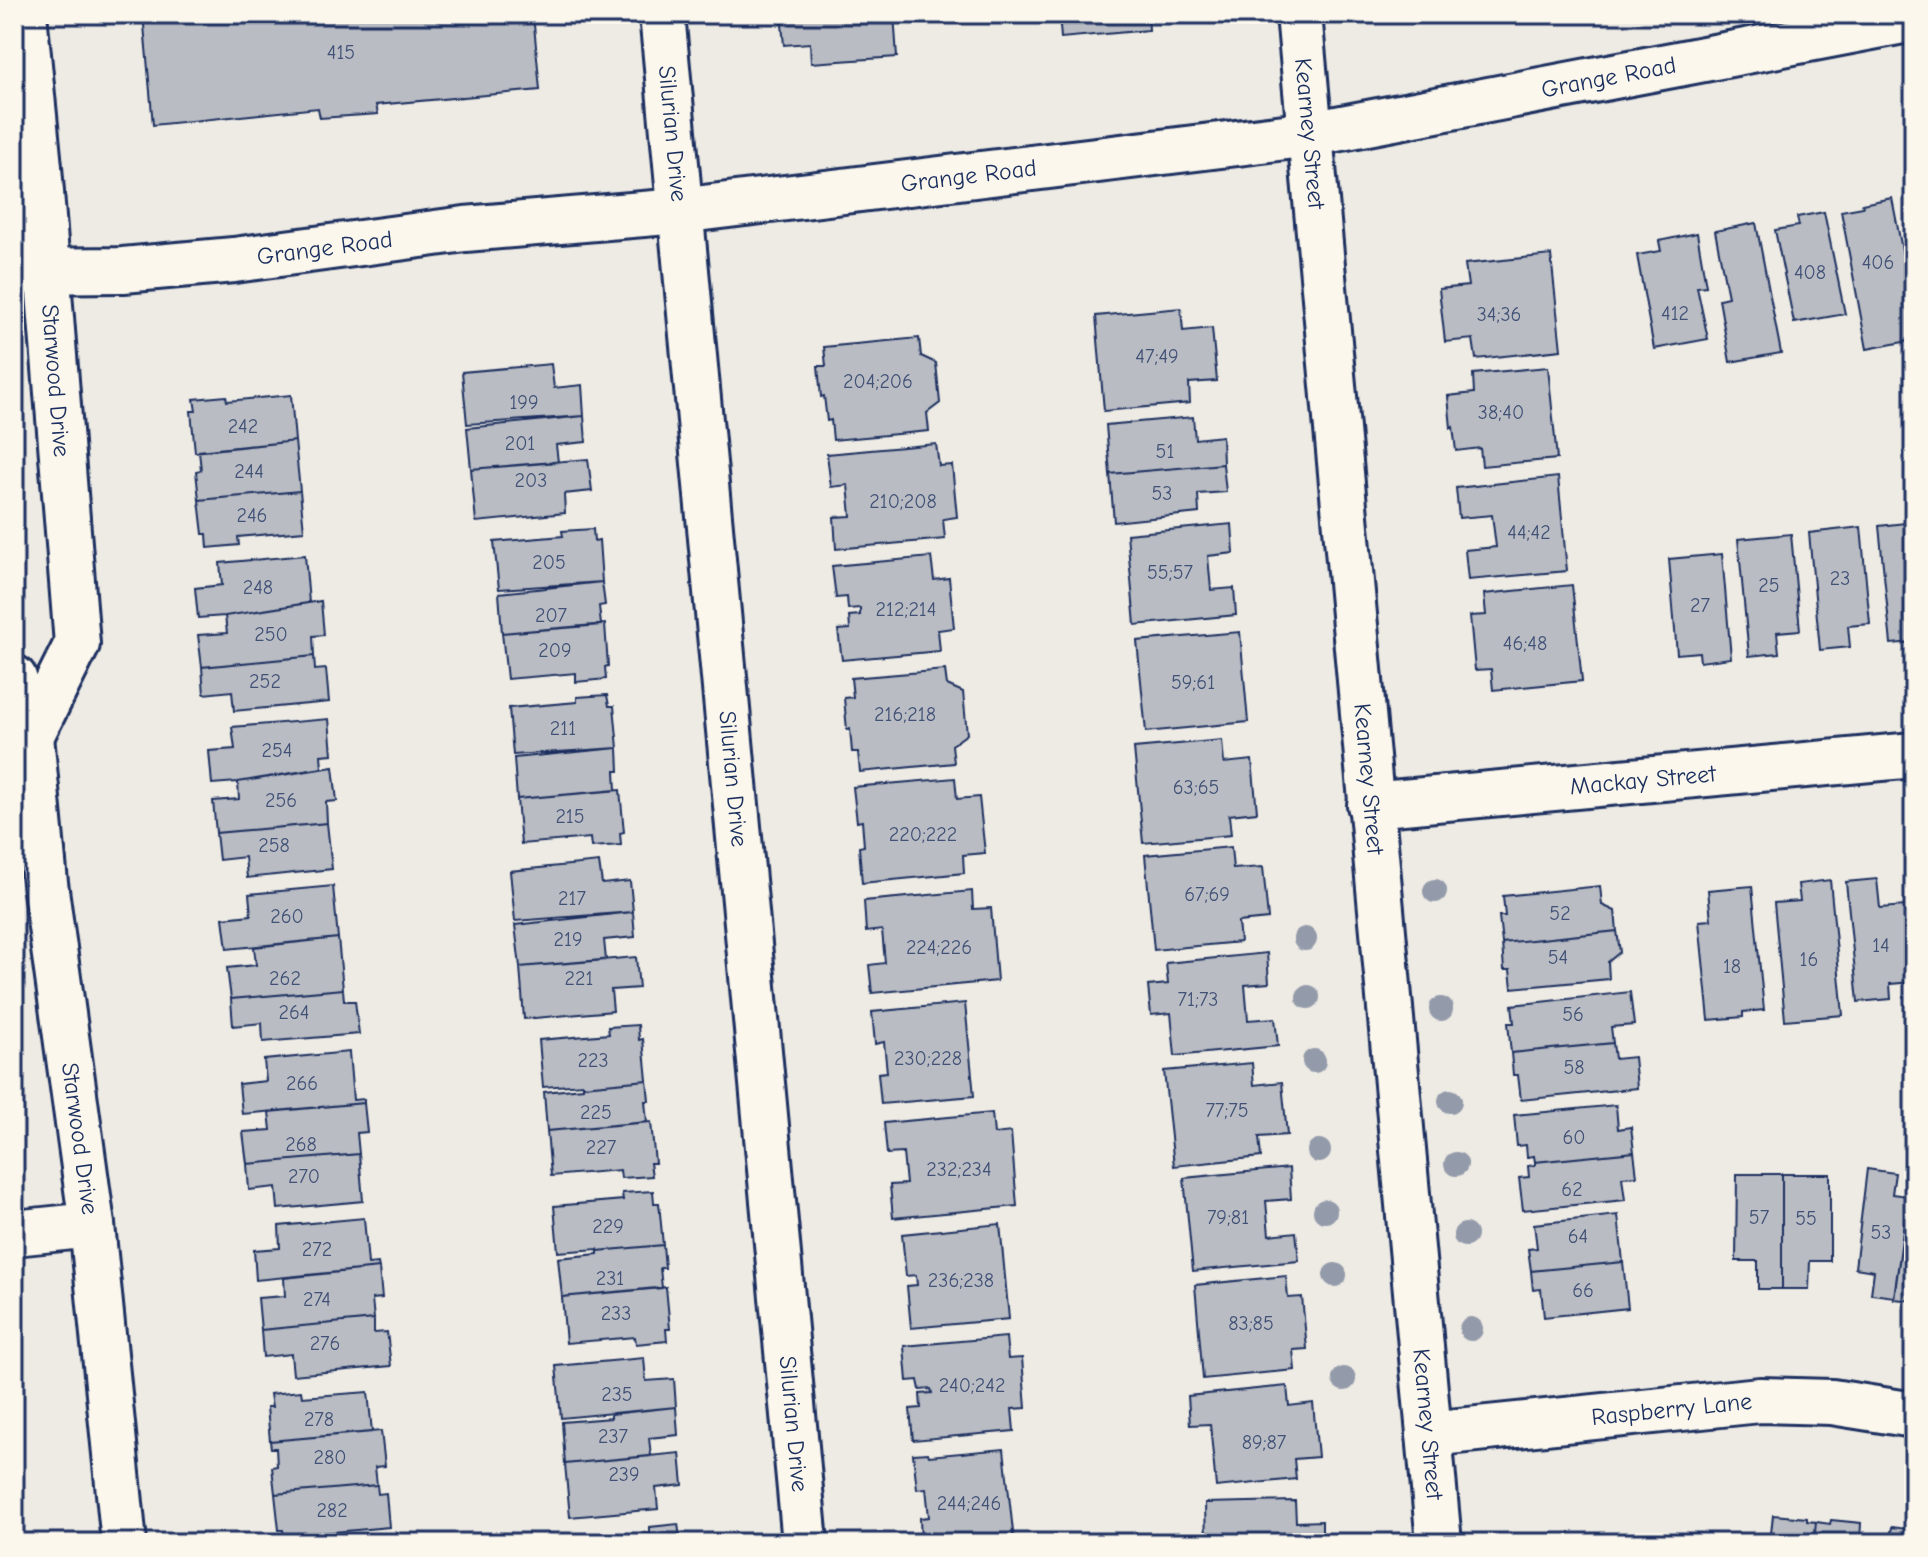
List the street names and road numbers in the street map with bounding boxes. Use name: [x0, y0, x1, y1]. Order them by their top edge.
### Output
street label: Grange Road: [1539, 51, 1678, 104]
street label: Kearney Street: [1289, 57, 1331, 211]
street label: Silurian Drive: [653, 64, 693, 203]
street label: Grange Road: [899, 153, 1038, 198]
street label: Grange Road: [255, 225, 394, 271]
street label: Starwood Drive: [36, 303, 76, 458]
street label: Kearney Street: [1348, 702, 1390, 857]
street label: Silurian Drive: [713, 709, 754, 848]
street label: Mackay Street: [1569, 759, 1718, 801]
street label: Starwood Drive: [56, 1061, 104, 1216]
street label: Kearney Street: [1407, 1347, 1449, 1502]
street label: Silurian Drive: [774, 1355, 814, 1493]
street label: Raspberry Lane: [1590, 1387, 1753, 1431]

